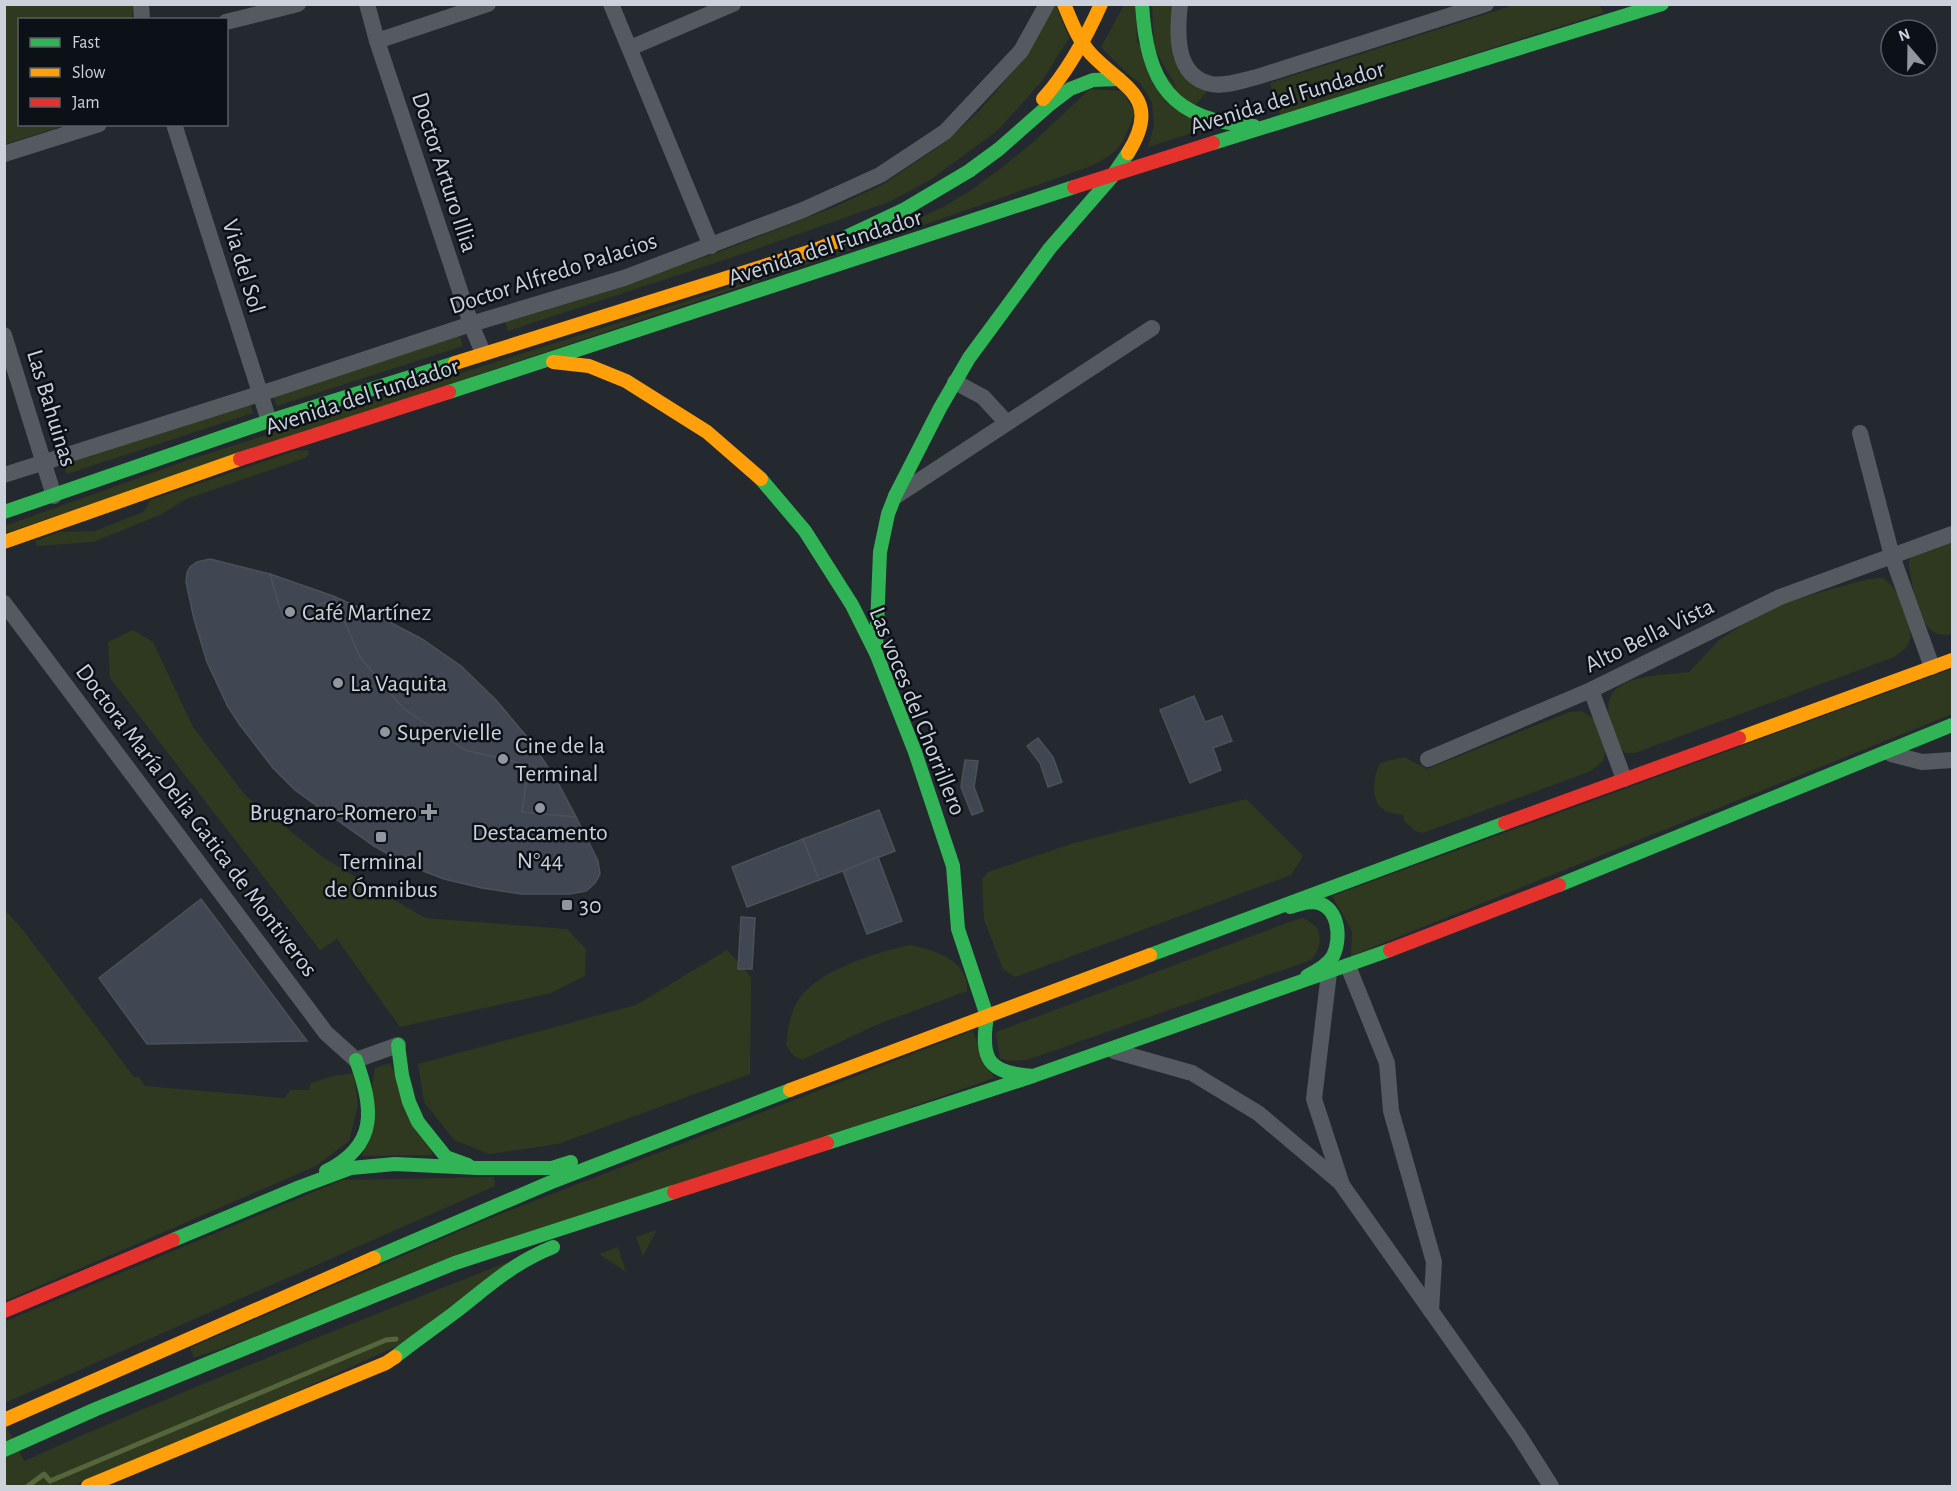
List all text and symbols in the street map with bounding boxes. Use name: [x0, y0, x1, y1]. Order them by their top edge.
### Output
legend: [18, 18, 228, 126]
north arrow: [1879, 18, 1939, 78]
text: N: [1896, 25, 1912, 44]
text: Fast: [72, 34, 100, 52]
street label: Avenida del Fundador: [1187, 57, 1388, 139]
text: Slow: [72, 64, 105, 82]
street label: Doctor Arturo Illia: [407, 89, 481, 255]
text: Jam: [72, 94, 100, 112]
street label: Avenida del Fundador: [725, 205, 925, 291]
street label: Via del Sol: [217, 217, 269, 316]
street label: Doctor Alfredo Palacios: [447, 229, 660, 319]
street label: Las Bahuinas: [22, 347, 80, 470]
street label: Avenida del Fundador: [262, 354, 462, 440]
street label: Alto Bella Vista: [1581, 594, 1718, 677]
place label: Café Martínez: [302, 601, 431, 625]
street label: Las voces del Chorrillero: [864, 604, 970, 819]
marker: Café Martínez: [283, 605, 297, 619]
street label: Doctora María Delia Gatica de Montiveros: [71, 660, 322, 981]
place label: La Vaquita: [350, 672, 447, 696]
marker: La Vaquita: [331, 676, 345, 690]
place label: Supervielle: [397, 721, 502, 745]
marker: Supervielle: [378, 725, 392, 739]
place label: Cine de la Terminal: [515, 734, 605, 786]
marker: Cine de la Terminal: [496, 752, 510, 766]
place label: Brugnaro-Romero: [250, 801, 417, 825]
marker: Destacamento N°44: [533, 801, 547, 815]
marker: Brugnaro-Romero: [422, 805, 436, 819]
place label: Destacamento N°44: [472, 821, 608, 873]
marker: Terminal de Ómnibus: [374, 830, 388, 844]
place label: Terminal de Ómnibus: [324, 850, 438, 902]
place label: 30: [579, 894, 602, 918]
marker: 30: [560, 898, 574, 912]

